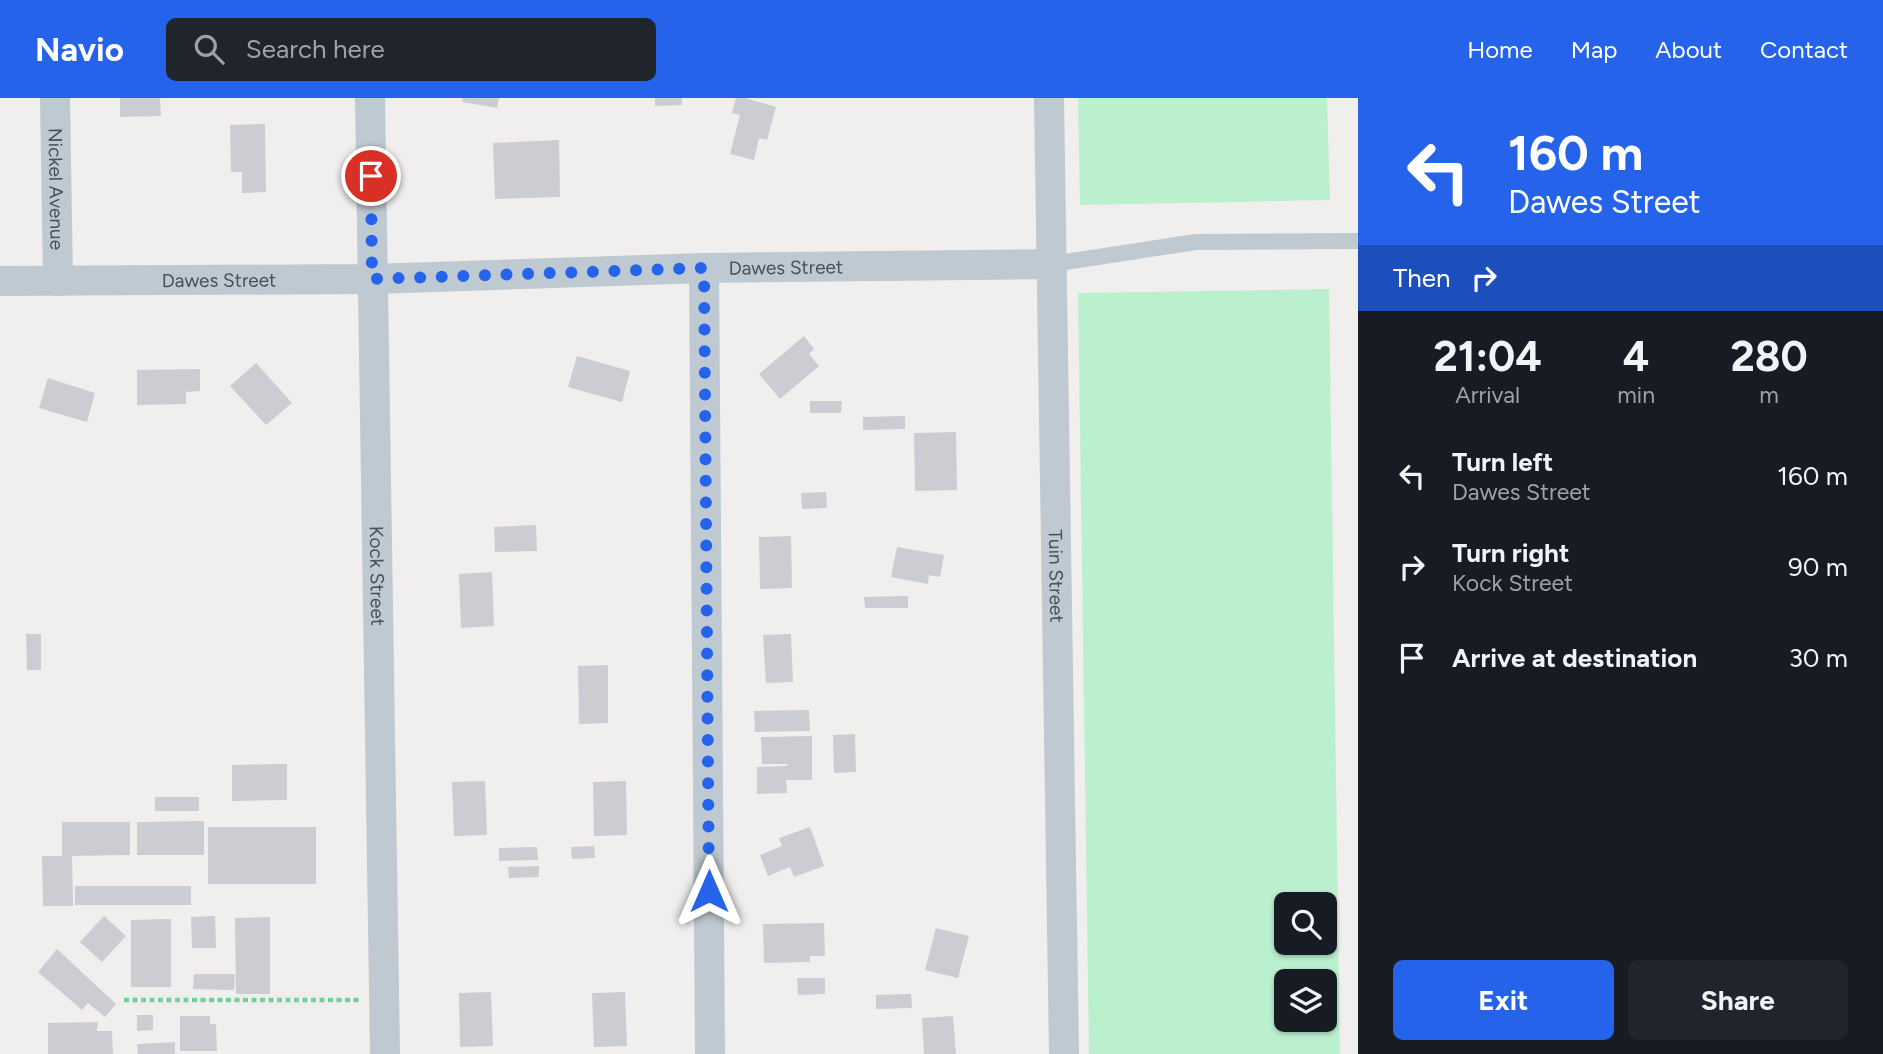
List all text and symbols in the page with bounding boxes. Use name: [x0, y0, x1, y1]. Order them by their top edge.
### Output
search box: [166, 18, 656, 81]
text: Navio: [35, 30, 124, 69]
icon: search: [190, 30, 228, 68]
text: Search here: [246, 33, 385, 65]
text: Home: [1467, 35, 1533, 64]
text: Map: [1571, 35, 1617, 64]
text: About: [1655, 35, 1722, 64]
text: Contact: [1760, 35, 1848, 64]
text: 160 m: [1508, 123, 1643, 182]
icon: left: [1393, 126, 1484, 217]
street label: Nickel Avenue: [43, 128, 68, 250]
pin: [341, 146, 401, 206]
icon: arrive: [352, 157, 390, 195]
text: Dawes Street: [1508, 183, 1701, 221]
street label: Dawes Street: [728, 255, 843, 280]
icon: right: [1465, 259, 1503, 297]
text: Then: [1393, 262, 1451, 294]
street label: Dawes Street: [162, 269, 276, 292]
text: 21:04: [1433, 331, 1542, 382]
text: 4: [1623, 331, 1649, 382]
text: 280: [1730, 331, 1808, 382]
text: Arrival: [1455, 381, 1520, 409]
text: min: [1617, 381, 1655, 409]
text: m: [1759, 381, 1779, 409]
text: Turn left: [1452, 446, 1553, 478]
icon: left: [1393, 457, 1431, 495]
text: 160 m: [1777, 460, 1848, 492]
text: Dawes Street: [1452, 478, 1591, 506]
street label: Kock Street: [365, 526, 389, 626]
street label: Tuin Street: [1044, 529, 1068, 623]
text: Turn right: [1452, 537, 1569, 569]
icon: right: [1393, 548, 1431, 586]
text: 90 m: [1788, 551, 1848, 583]
text: Kock Street: [1452, 569, 1573, 597]
icon: arrive: [1393, 639, 1431, 677]
text: Arrive at destination: [1452, 642, 1697, 674]
text: 30 m: [1789, 642, 1848, 674]
position arrow: [672, 854, 746, 928]
map controls: [1274, 892, 1337, 1032]
button: search: [1274, 892, 1337, 955]
button: Exit: [1393, 960, 1614, 1040]
button: Share: [1628, 960, 1848, 1040]
button: layers: [1274, 969, 1337, 1032]

